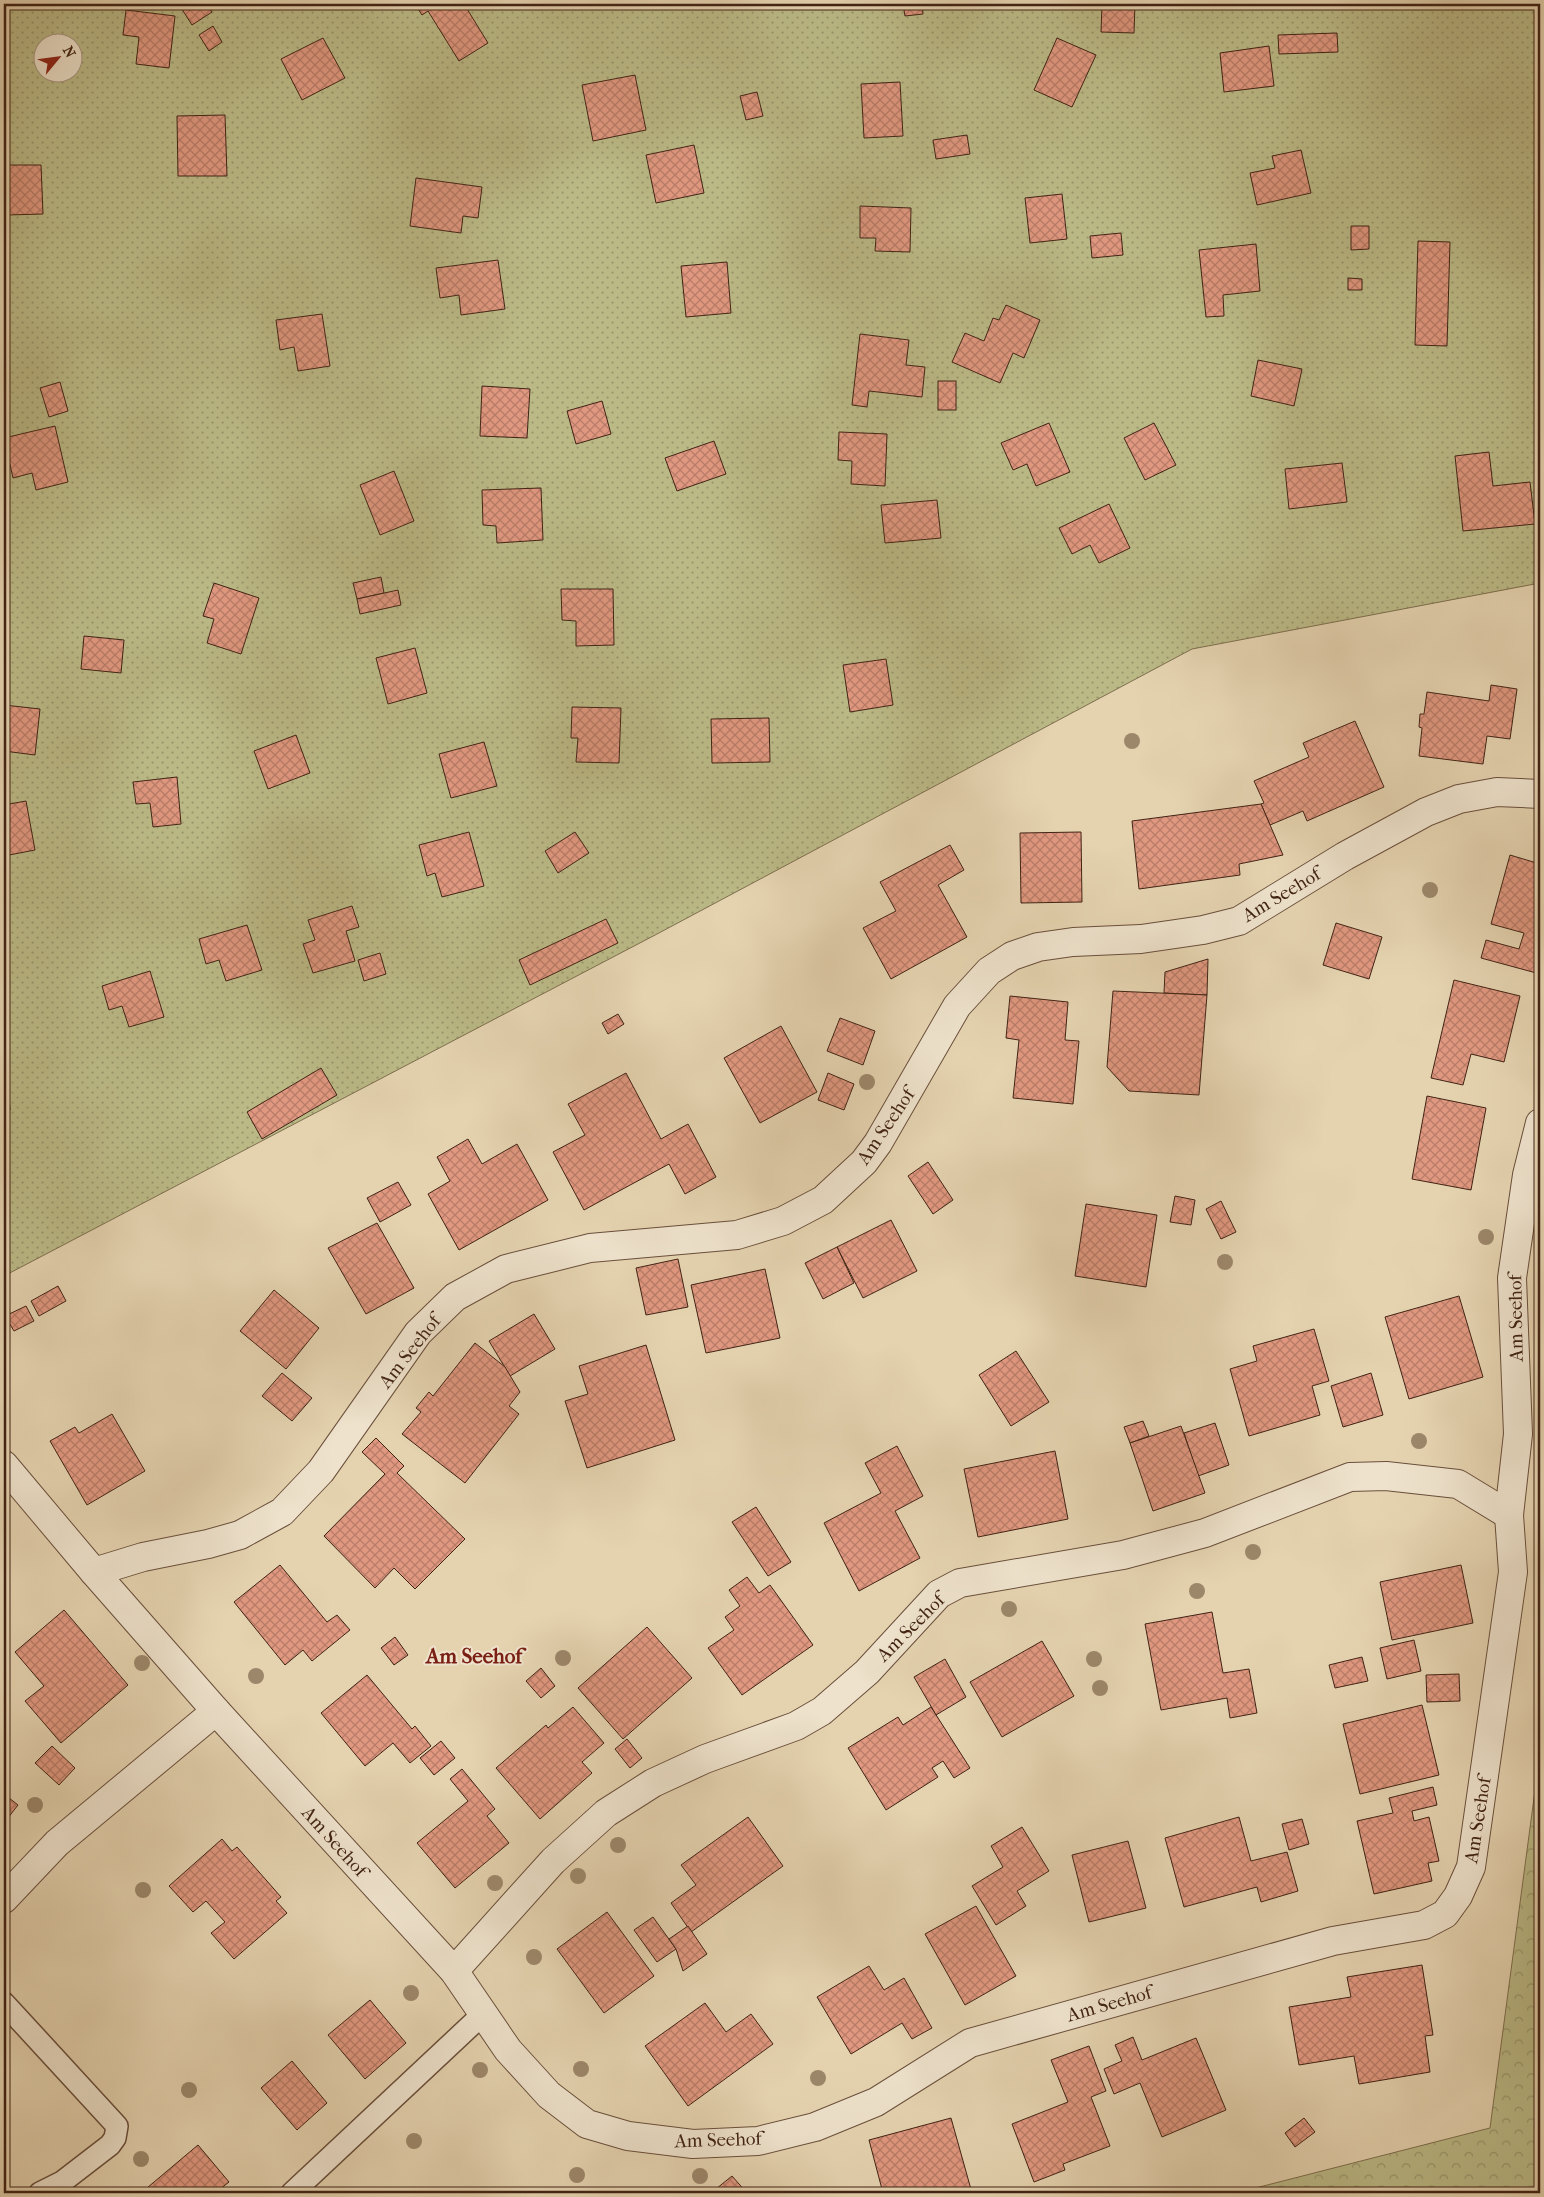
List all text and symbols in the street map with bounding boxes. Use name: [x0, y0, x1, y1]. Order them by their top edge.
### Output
north arrow: [32, 32, 82, 82]
text: N: [59, 43, 79, 61]
street label: Am Seehof: [1238, 861, 1328, 927]
street label: Am Seehof: [852, 1081, 921, 1170]
street label: Am Seehof: [1504, 1271, 1528, 1363]
street label: Am Seehof: [374, 1308, 448, 1393]
street label: Am Seehof: [871, 1587, 952, 1667]
district label: Am Seehof: [424, 1644, 527, 1668]
street label: Am Seehof: [1460, 1772, 1496, 1866]
street label: Am Seehof: [296, 1801, 374, 1884]
street label: Am Seehof: [1063, 1980, 1158, 2027]
street label: Am Seehof: [673, 2127, 766, 2153]

